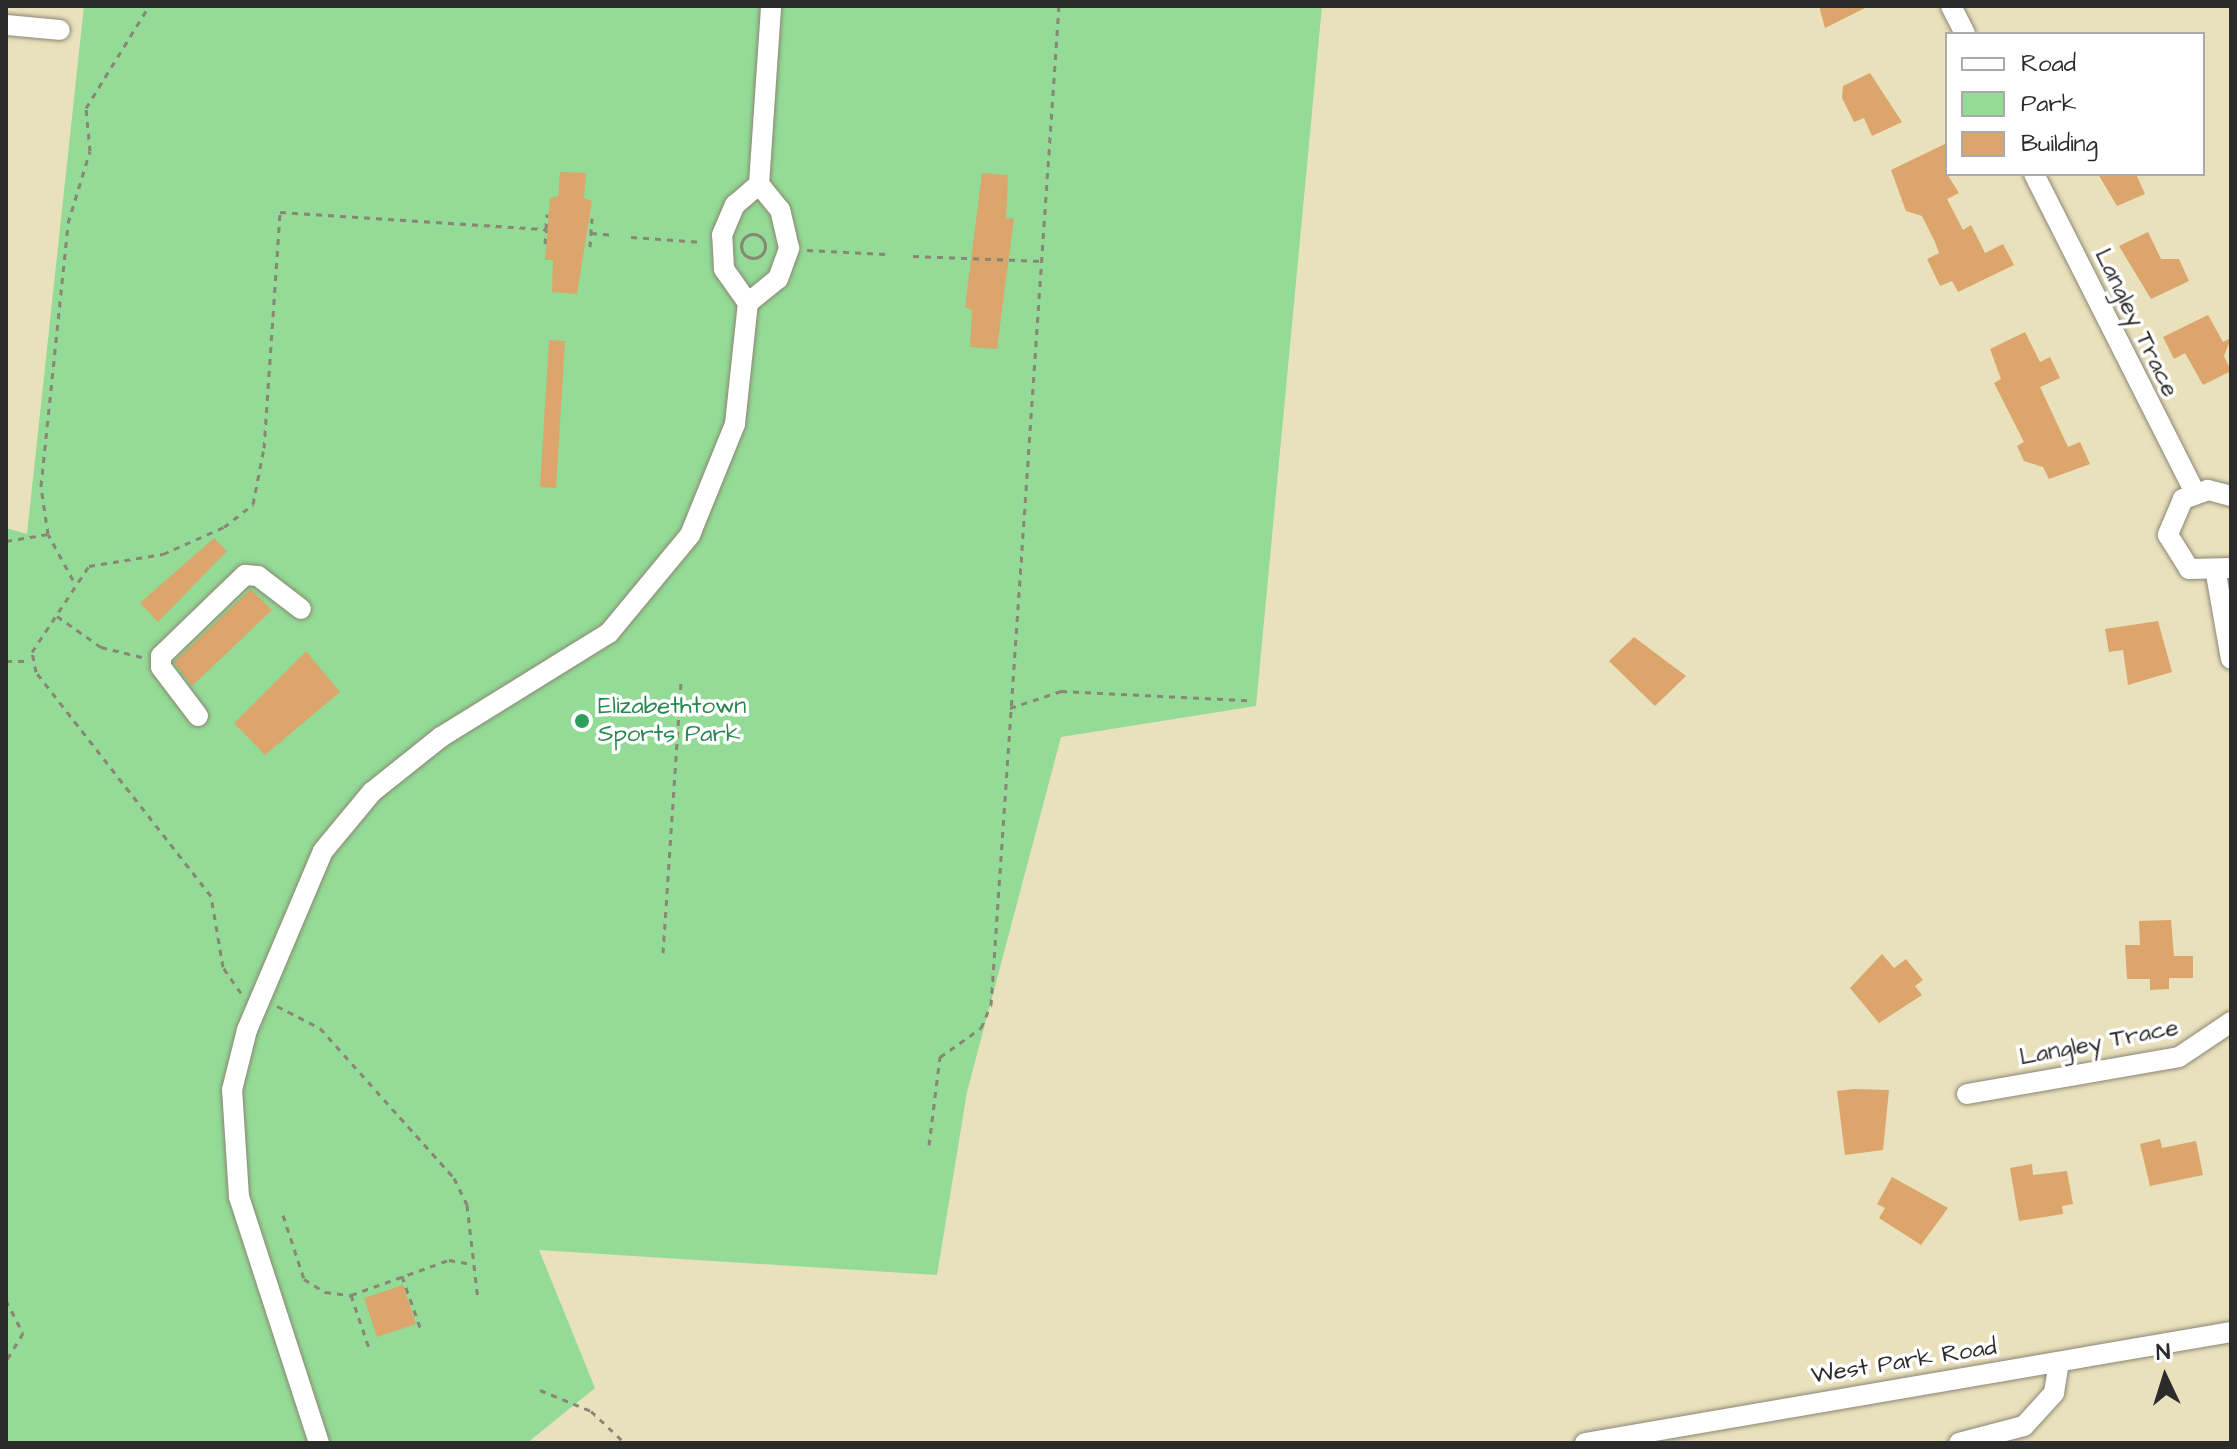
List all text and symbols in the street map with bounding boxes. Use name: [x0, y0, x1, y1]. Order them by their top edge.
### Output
legend: [1945, 32, 2205, 176]
text: Road: [2021, 47, 2076, 81]
text: Park: [2021, 87, 2077, 121]
text: Building: [2021, 127, 2098, 161]
street label: Langley Trace: [2088, 244, 2184, 402]
place label: Elizabethtown Sports Park: [598, 693, 746, 749]
marker: Elizabethtown Sports Park: [573, 712, 591, 730]
street label: Langley Trace: [2017, 1013, 2181, 1073]
street label: West Park Road: [1809, 1333, 1999, 1391]
north arrow: [2125, 1337, 2205, 1417]
text: N: [2155, 1337, 2171, 1369]

